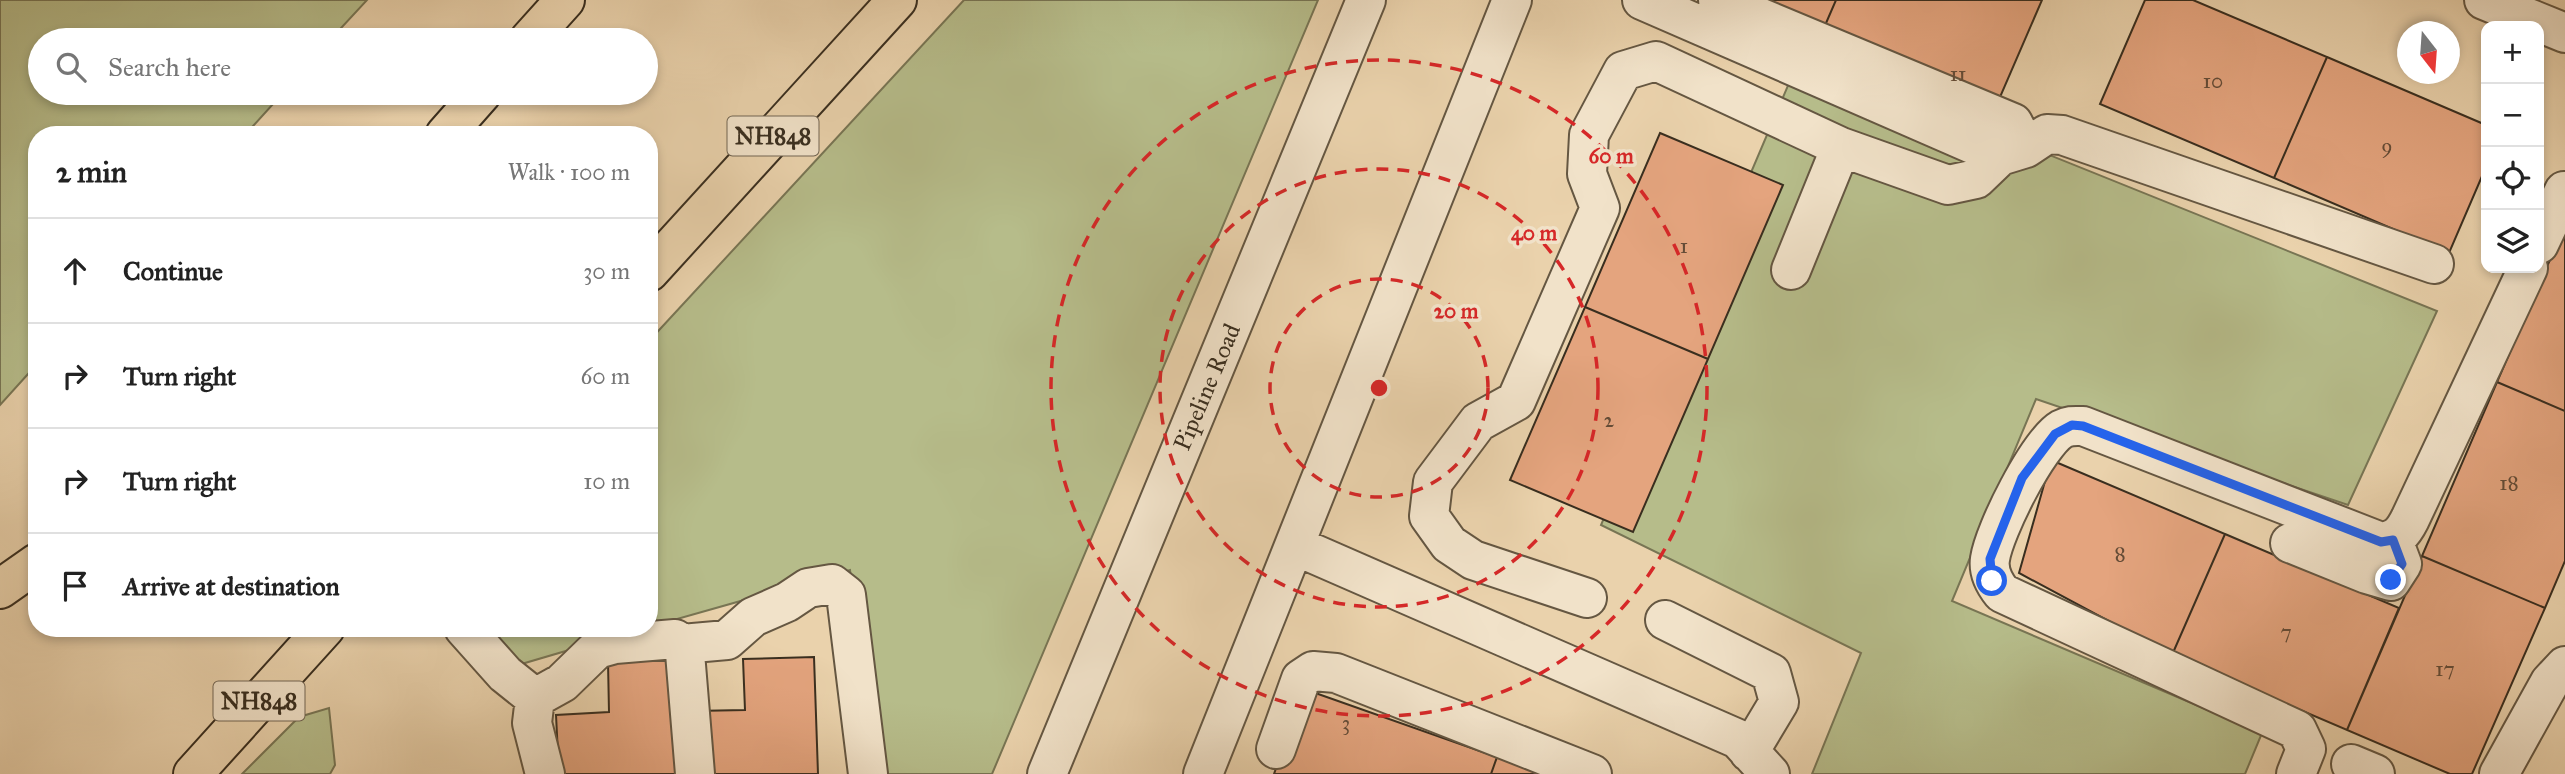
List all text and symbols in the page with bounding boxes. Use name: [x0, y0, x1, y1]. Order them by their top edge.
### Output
north arrow: [2397, 21, 2460, 84]
map controls: [2481, 21, 2544, 273]
button: +: [2481, 21, 2544, 84]
search box: [28, 28, 658, 105]
icon: search: [52, 48, 90, 86]
text: Search here: [108, 51, 231, 83]
house number: 11: [1950, 61, 1966, 87]
house number: 10: [2203, 68, 2223, 94]
button: −: [2481, 84, 2544, 147]
road number: NH848: [728, 116, 818, 155]
house number: 9: [2381, 133, 2393, 159]
text: 60 m: [1588, 143, 1634, 169]
button: locate: [2481, 147, 2544, 210]
text: 2 min: [56, 154, 127, 190]
text: Walk · 100 m: [508, 158, 630, 186]
button: layers: [2481, 210, 2544, 273]
text: 40 m: [1511, 220, 1557, 246]
house number: 1: [1680, 233, 1688, 259]
icon: ahead: [56, 252, 94, 290]
text: Continue: [123, 255, 223, 287]
text: 30 m: [583, 257, 630, 285]
text: 20 m: [1434, 298, 1479, 324]
street label: Pipeline Road: [1167, 319, 1247, 455]
icon: right: [56, 357, 94, 395]
text: Turn right: [123, 360, 236, 392]
text: 60 m: [581, 362, 630, 390]
centre of rings: [1367, 376, 1391, 400]
house number: 2: [1604, 407, 1615, 433]
icon: right: [56, 462, 94, 500]
text: Turn right: [123, 465, 236, 497]
text: 10 m: [583, 467, 630, 495]
house number: 18: [2499, 470, 2519, 496]
house number: 8: [2114, 541, 2126, 567]
route end: [2375, 564, 2406, 595]
route start: [1976, 565, 2007, 596]
icon: arrive: [56, 567, 94, 605]
text: Arrive at destination: [123, 570, 340, 602]
house number: 7: [2280, 619, 2292, 645]
house number: 17: [2435, 656, 2455, 682]
road number: NH848: [214, 681, 304, 720]
house number: 3: [1342, 710, 1350, 736]

